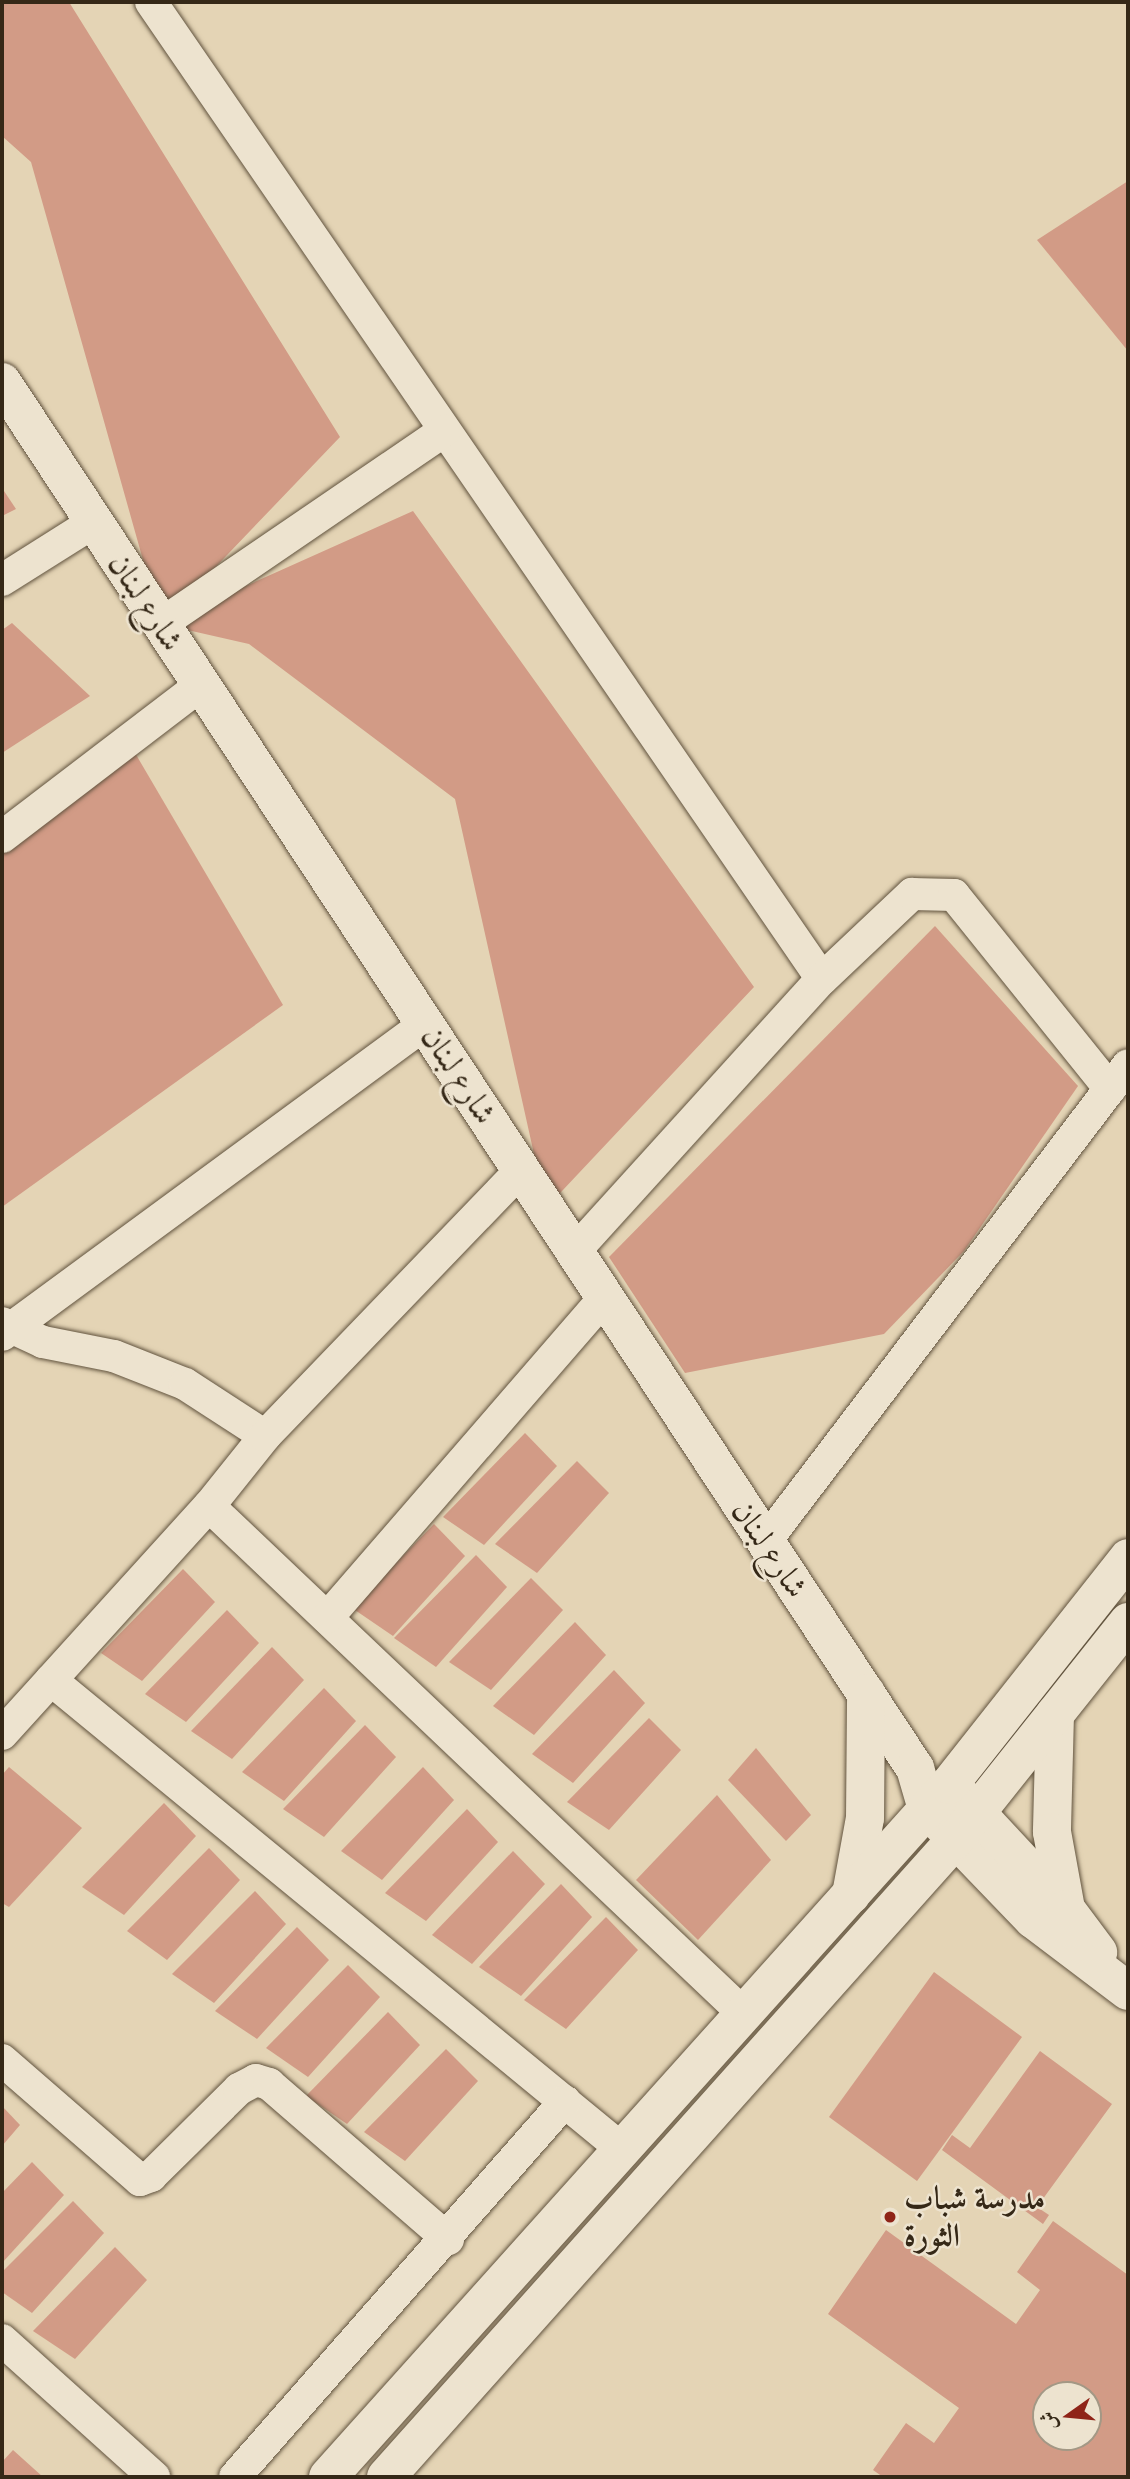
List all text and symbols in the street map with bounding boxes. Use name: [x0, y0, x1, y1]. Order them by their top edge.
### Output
street label: شارع لبنان: [100, 546, 192, 658]
street label: شارع لبنان: [413, 1019, 505, 1131]
street label: شارع لبنان: [724, 1493, 816, 1605]
place label: مدرسة شباب الثورة: [904, 2180, 1045, 2255]
marker: مدرسة شباب الثورة: [882, 2209, 898, 2225]
north arrow: [1032, 2381, 1102, 2451]
text: ش: [1034, 2409, 1063, 2433]

